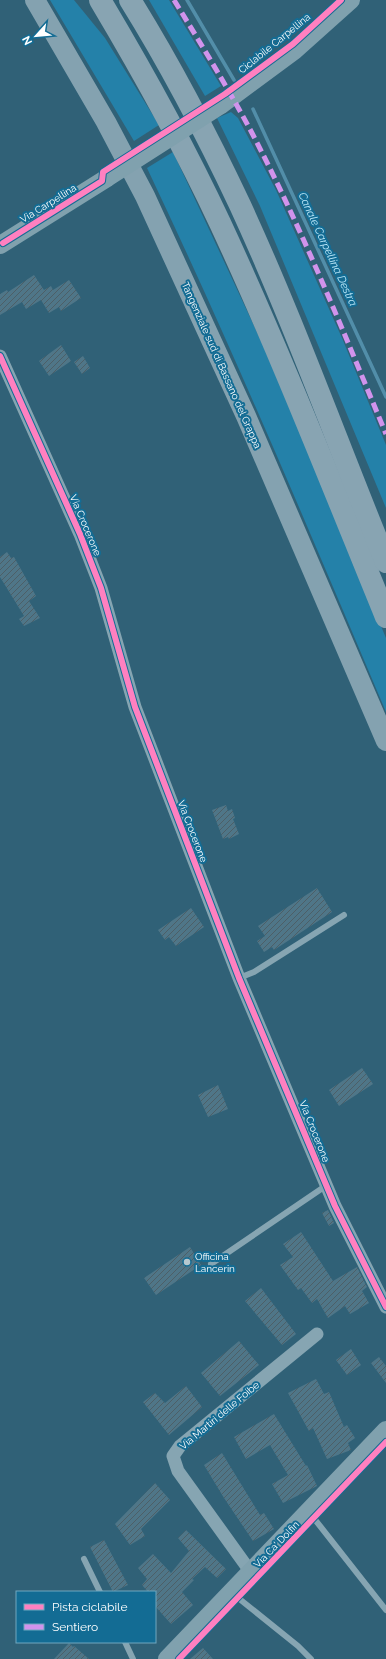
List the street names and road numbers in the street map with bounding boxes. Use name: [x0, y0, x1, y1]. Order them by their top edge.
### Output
street label: Ciclabile Carpellina: [236, 11, 312, 76]
street label: Via Carpellina: [18, 182, 78, 225]
street label: Tangenziale sud di Bassano del Grappa: [180, 280, 263, 450]
street label: Via Crocerone: [68, 493, 103, 558]
street label: Via Crocerone: [176, 799, 209, 864]
street label: Via Crocerone: [297, 1099, 332, 1164]
street label: Via Martiri delle Foibe: [177, 1379, 261, 1452]
street label: Via Ca' Dolfin: [252, 1519, 301, 1570]

